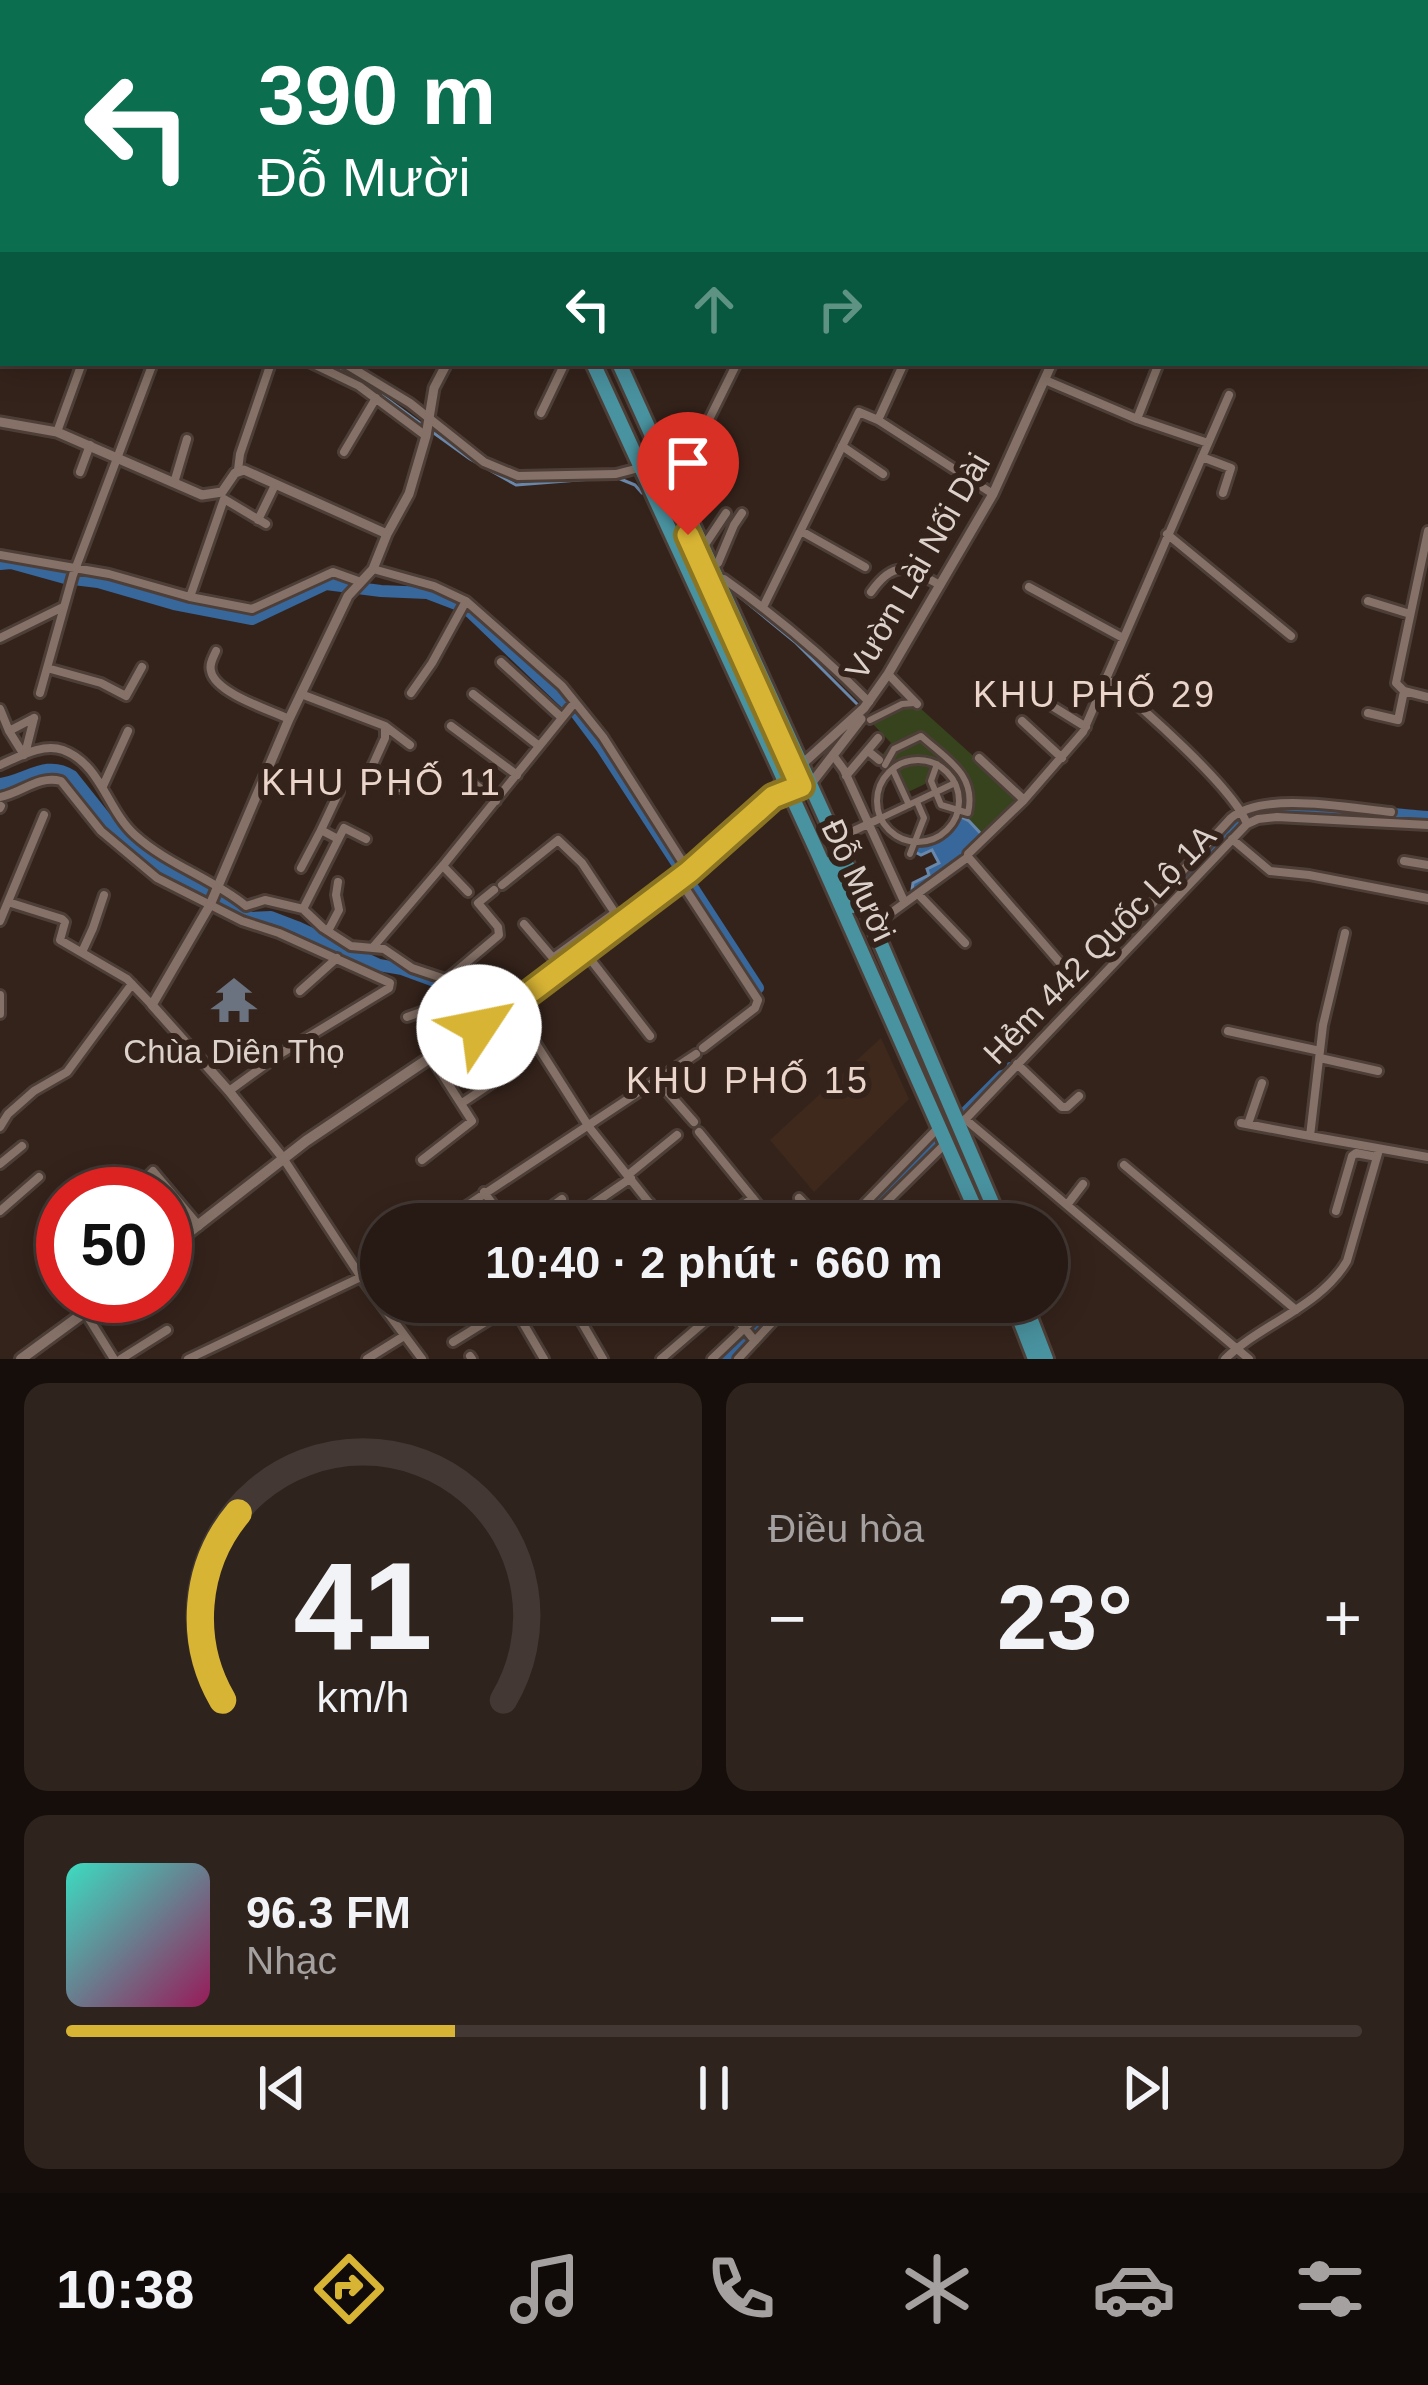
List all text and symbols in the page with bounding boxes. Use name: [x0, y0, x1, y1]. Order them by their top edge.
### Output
icon: left: [60, 48, 216, 204]
text: 390 m: [258, 48, 496, 142]
text: Đỗ Mười: [258, 147, 471, 207]
icon: left: [555, 276, 621, 342]
icon: ahead: [681, 276, 747, 342]
icon: right: [807, 276, 873, 342]
pin: [637, 412, 739, 535]
icon: arrive: [655, 430, 721, 496]
street label: Vườn Lài Nối Dài: [838, 447, 997, 686]
district label: KHU PHỐ 29: [973, 673, 1217, 715]
district label: KHU PHỐ 11: [261, 761, 503, 803]
street label: Đỗ Mười: [814, 814, 903, 947]
street label: Hẻm 442 Quốc Lộ 1A: [976, 817, 1223, 1071]
position arrow: [416, 964, 542, 1090]
temple icon: Chùa Diên Thọ: [209, 975, 259, 1025]
place label: Chùa Diên Thọ: [123, 1033, 345, 1070]
district label: KHU PHỐ 15: [626, 1059, 870, 1101]
speed limit sign: 50: [36, 1167, 192, 1323]
text: 10:40 · 2 phút · 660 m: [485, 1237, 943, 1288]
text: Điều hòa: [768, 1507, 924, 1550]
text: 41: [294, 1536, 432, 1675]
text: 23°: [997, 1568, 1133, 1668]
text: −: [768, 1581, 807, 1655]
text: +: [1323, 1581, 1362, 1655]
text: km/h: [317, 1673, 409, 1721]
text: 96.3 FM: [246, 1887, 411, 1938]
text: Nhạc: [246, 1939, 337, 1982]
icon: previous: [249, 2055, 315, 2121]
icon: pause: [681, 2055, 747, 2121]
icon: next: [1113, 2055, 1179, 2121]
icon: directions: [307, 2247, 391, 2331]
icon: music: [503, 2247, 587, 2331]
icon: phone: [699, 2247, 783, 2331]
icon: climate: [895, 2247, 979, 2331]
icon: car: [1092, 2247, 1176, 2331]
icon: filters: [1288, 2247, 1372, 2331]
text: 10:38: [56, 2259, 194, 2319]

